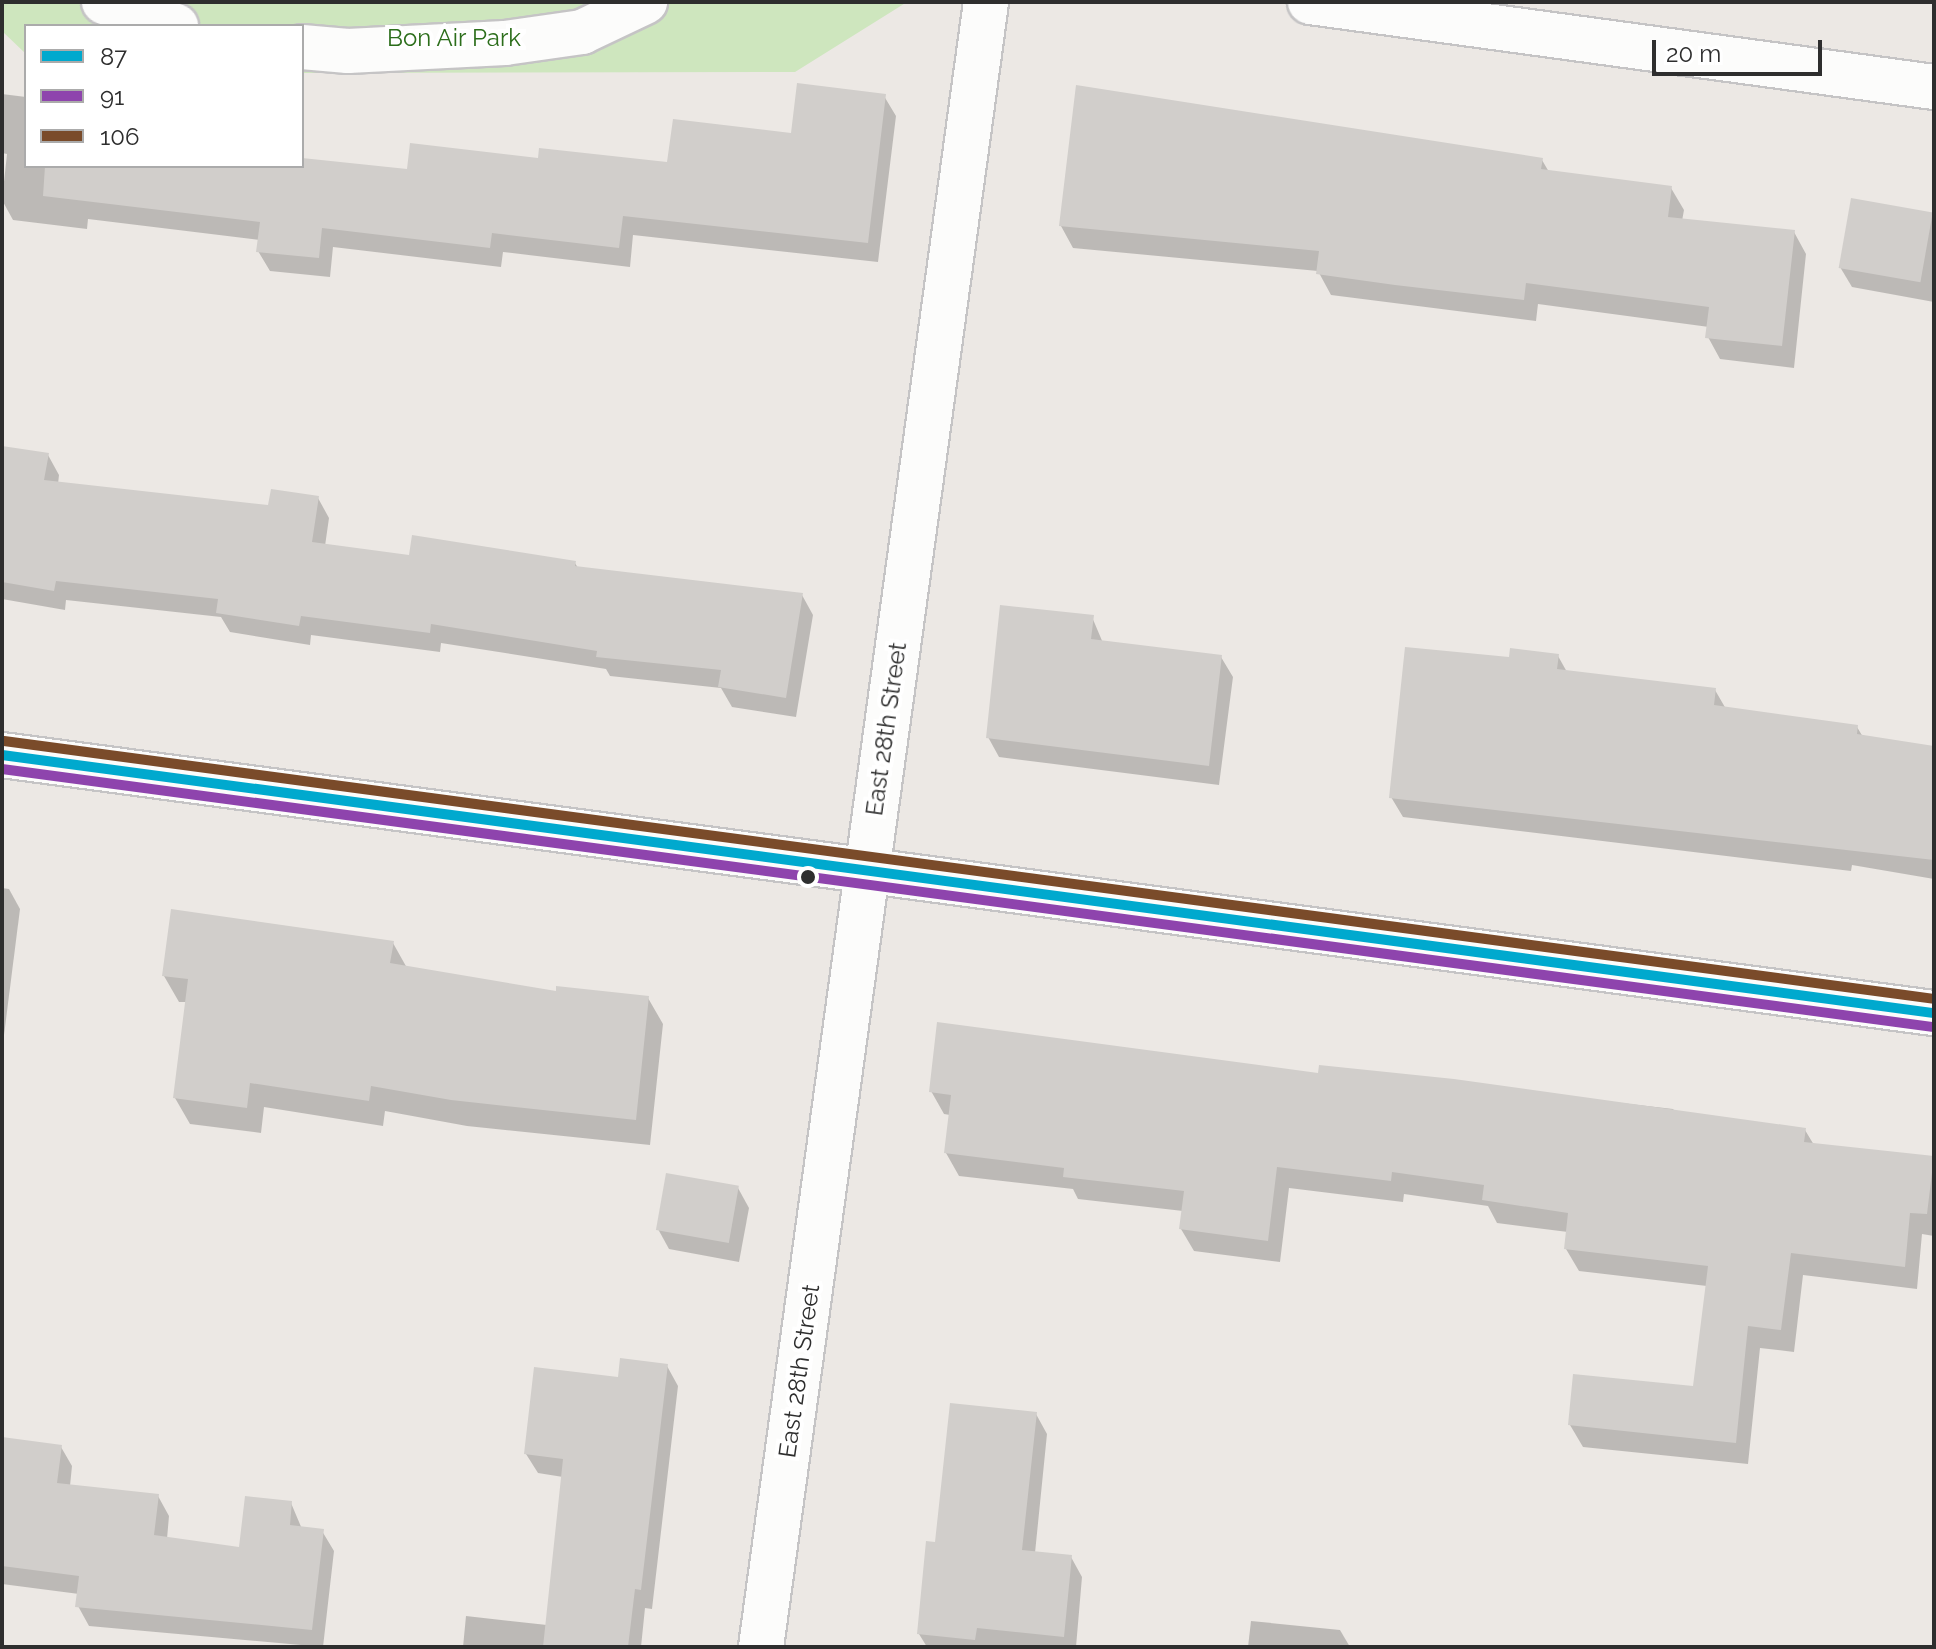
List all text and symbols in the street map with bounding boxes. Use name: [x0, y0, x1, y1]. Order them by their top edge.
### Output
legend: [24, 24, 304, 168]
park label: Bon Air Park: [386, 24, 522, 52]
scale bar: [1656, 24, 1826, 74]
text: 20 m: [1666, 39, 1721, 68]
text: 87: [100, 42, 127, 71]
text: 91: [100, 82, 124, 111]
text: 106: [100, 122, 139, 151]
street label: East 28th Street: [860, 640, 912, 818]
unlabelled marker: [800, 869, 816, 885]
street label: East 28th Street: [773, 1282, 825, 1460]

